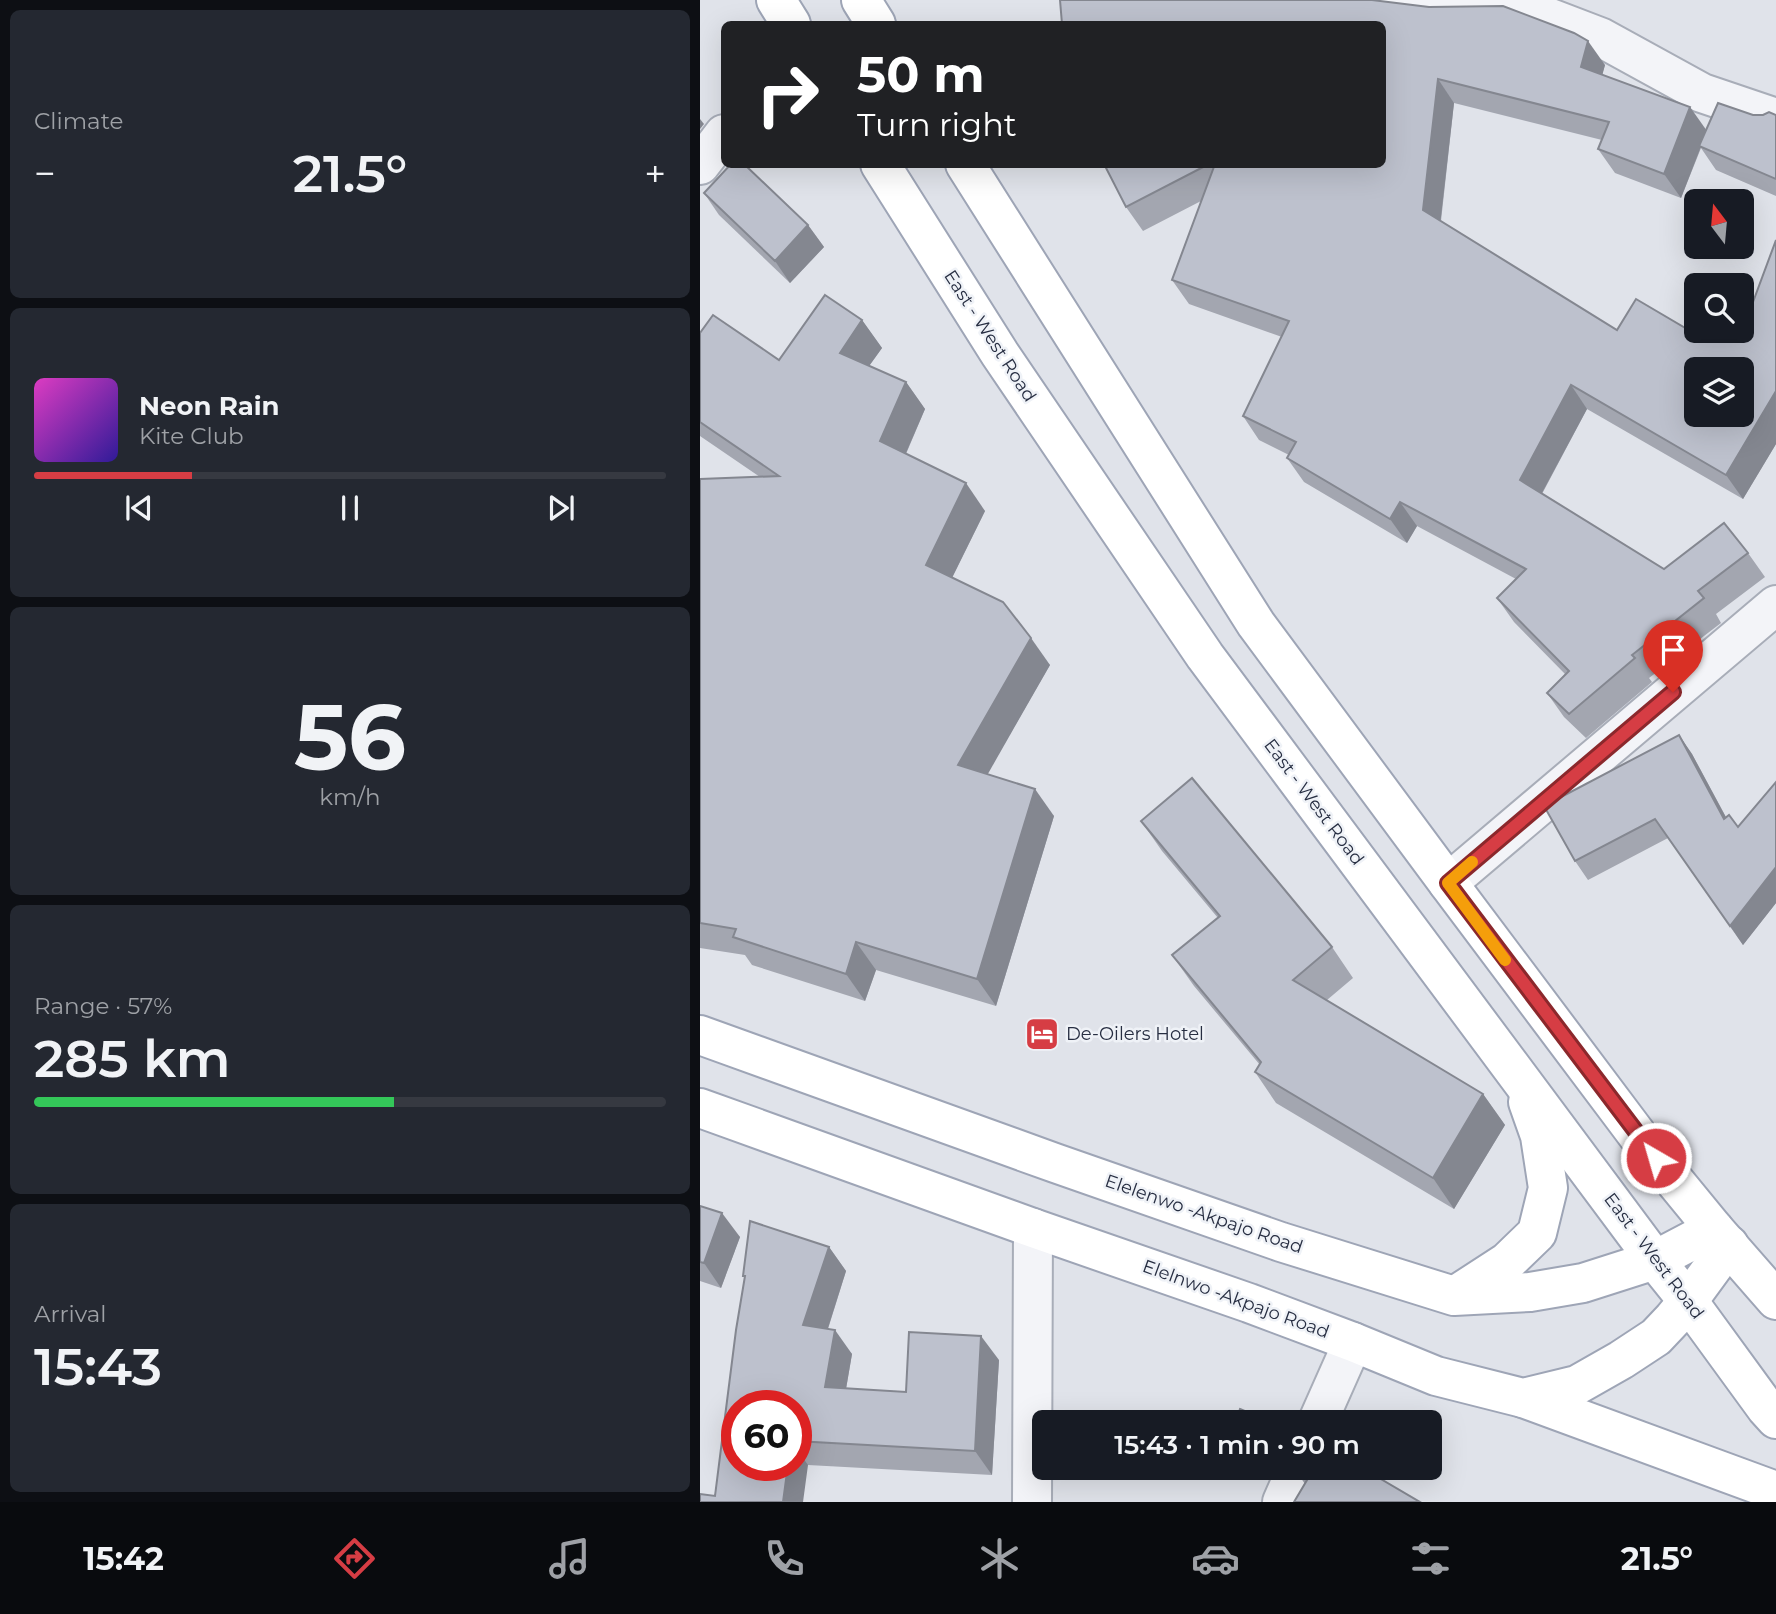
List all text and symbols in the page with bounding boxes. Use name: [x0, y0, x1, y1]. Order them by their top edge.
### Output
text: 50 m: [857, 45, 985, 104]
icon: right: [742, 49, 833, 140]
text: Turn right: [857, 105, 1017, 144]
text: Climate: [34, 107, 123, 135]
text: 21.5°: [293, 142, 407, 205]
text: −: [34, 150, 56, 197]
text: +: [644, 150, 666, 197]
north arrow: [1684, 189, 1754, 259]
map controls: [1684, 189, 1754, 427]
street label: East - West Road: [939, 266, 1041, 406]
button: search: [1684, 273, 1754, 343]
button: layers: [1684, 357, 1754, 427]
text: Neon Rain: [139, 390, 280, 422]
text: Kite Club: [139, 422, 244, 450]
icon: previous: [120, 489, 158, 527]
icon: pause: [331, 489, 369, 527]
icon: next: [542, 489, 580, 527]
pin: [1643, 620, 1703, 692]
icon: arrive: [1654, 631, 1692, 669]
text: 56: [294, 682, 406, 793]
street label: East - West Road: [1259, 734, 1369, 870]
text: km/h: [319, 783, 381, 811]
text: Range · 57%: [34, 992, 172, 1020]
hotel icon: De-Oilers Hotel: [1023, 1015, 1061, 1053]
place label: De-Oilers Hotel: [1066, 1023, 1204, 1045]
text: 285 km: [34, 1027, 230, 1090]
position arrow: [1619, 1121, 1693, 1195]
street label: Elelenwo -Akpajo Road: [1102, 1170, 1306, 1258]
street label: East - West Road: [1599, 1188, 1709, 1324]
street label: Elelnwo -Akpajo Road: [1140, 1255, 1332, 1343]
text: Arrival: [34, 1300, 107, 1328]
text: 15:43: [34, 1335, 162, 1398]
speed limit sign: 60: [721, 1390, 812, 1481]
text: 15:43 · 1 min · 90 m: [1114, 1429, 1360, 1461]
icon: directions: [330, 1534, 379, 1583]
icon: music: [545, 1534, 594, 1583]
icon: phone: [760, 1534, 809, 1583]
icon: climate: [975, 1534, 1024, 1583]
icon: car: [1191, 1534, 1240, 1583]
icon: filters: [1406, 1534, 1455, 1583]
text: 15:42: [83, 1539, 164, 1578]
text: 21.5°: [1621, 1539, 1693, 1578]

